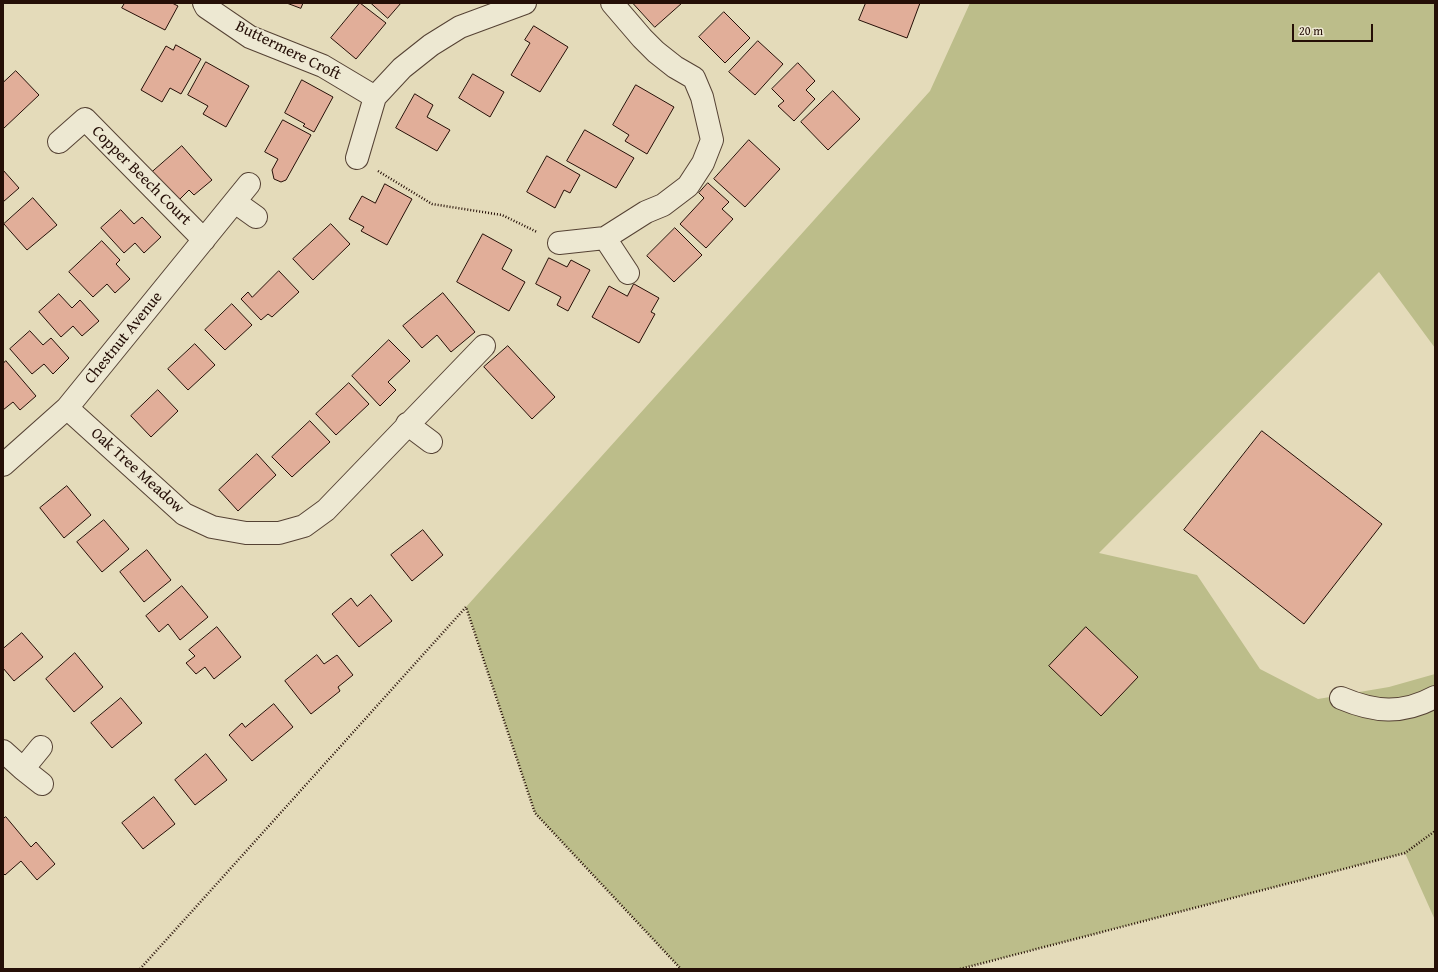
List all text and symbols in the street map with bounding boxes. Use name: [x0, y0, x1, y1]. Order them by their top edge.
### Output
scale bar: [1294, 16, 1375, 42]
street label: Buttermere Croft: [232, 17, 344, 85]
text: 20 m: [1299, 22, 1323, 39]
street label: Copper Beech Court: [87, 122, 195, 230]
street label: Chestnut Avenue: [81, 288, 167, 388]
street label: Oak Tree Meadow: [86, 424, 188, 518]

